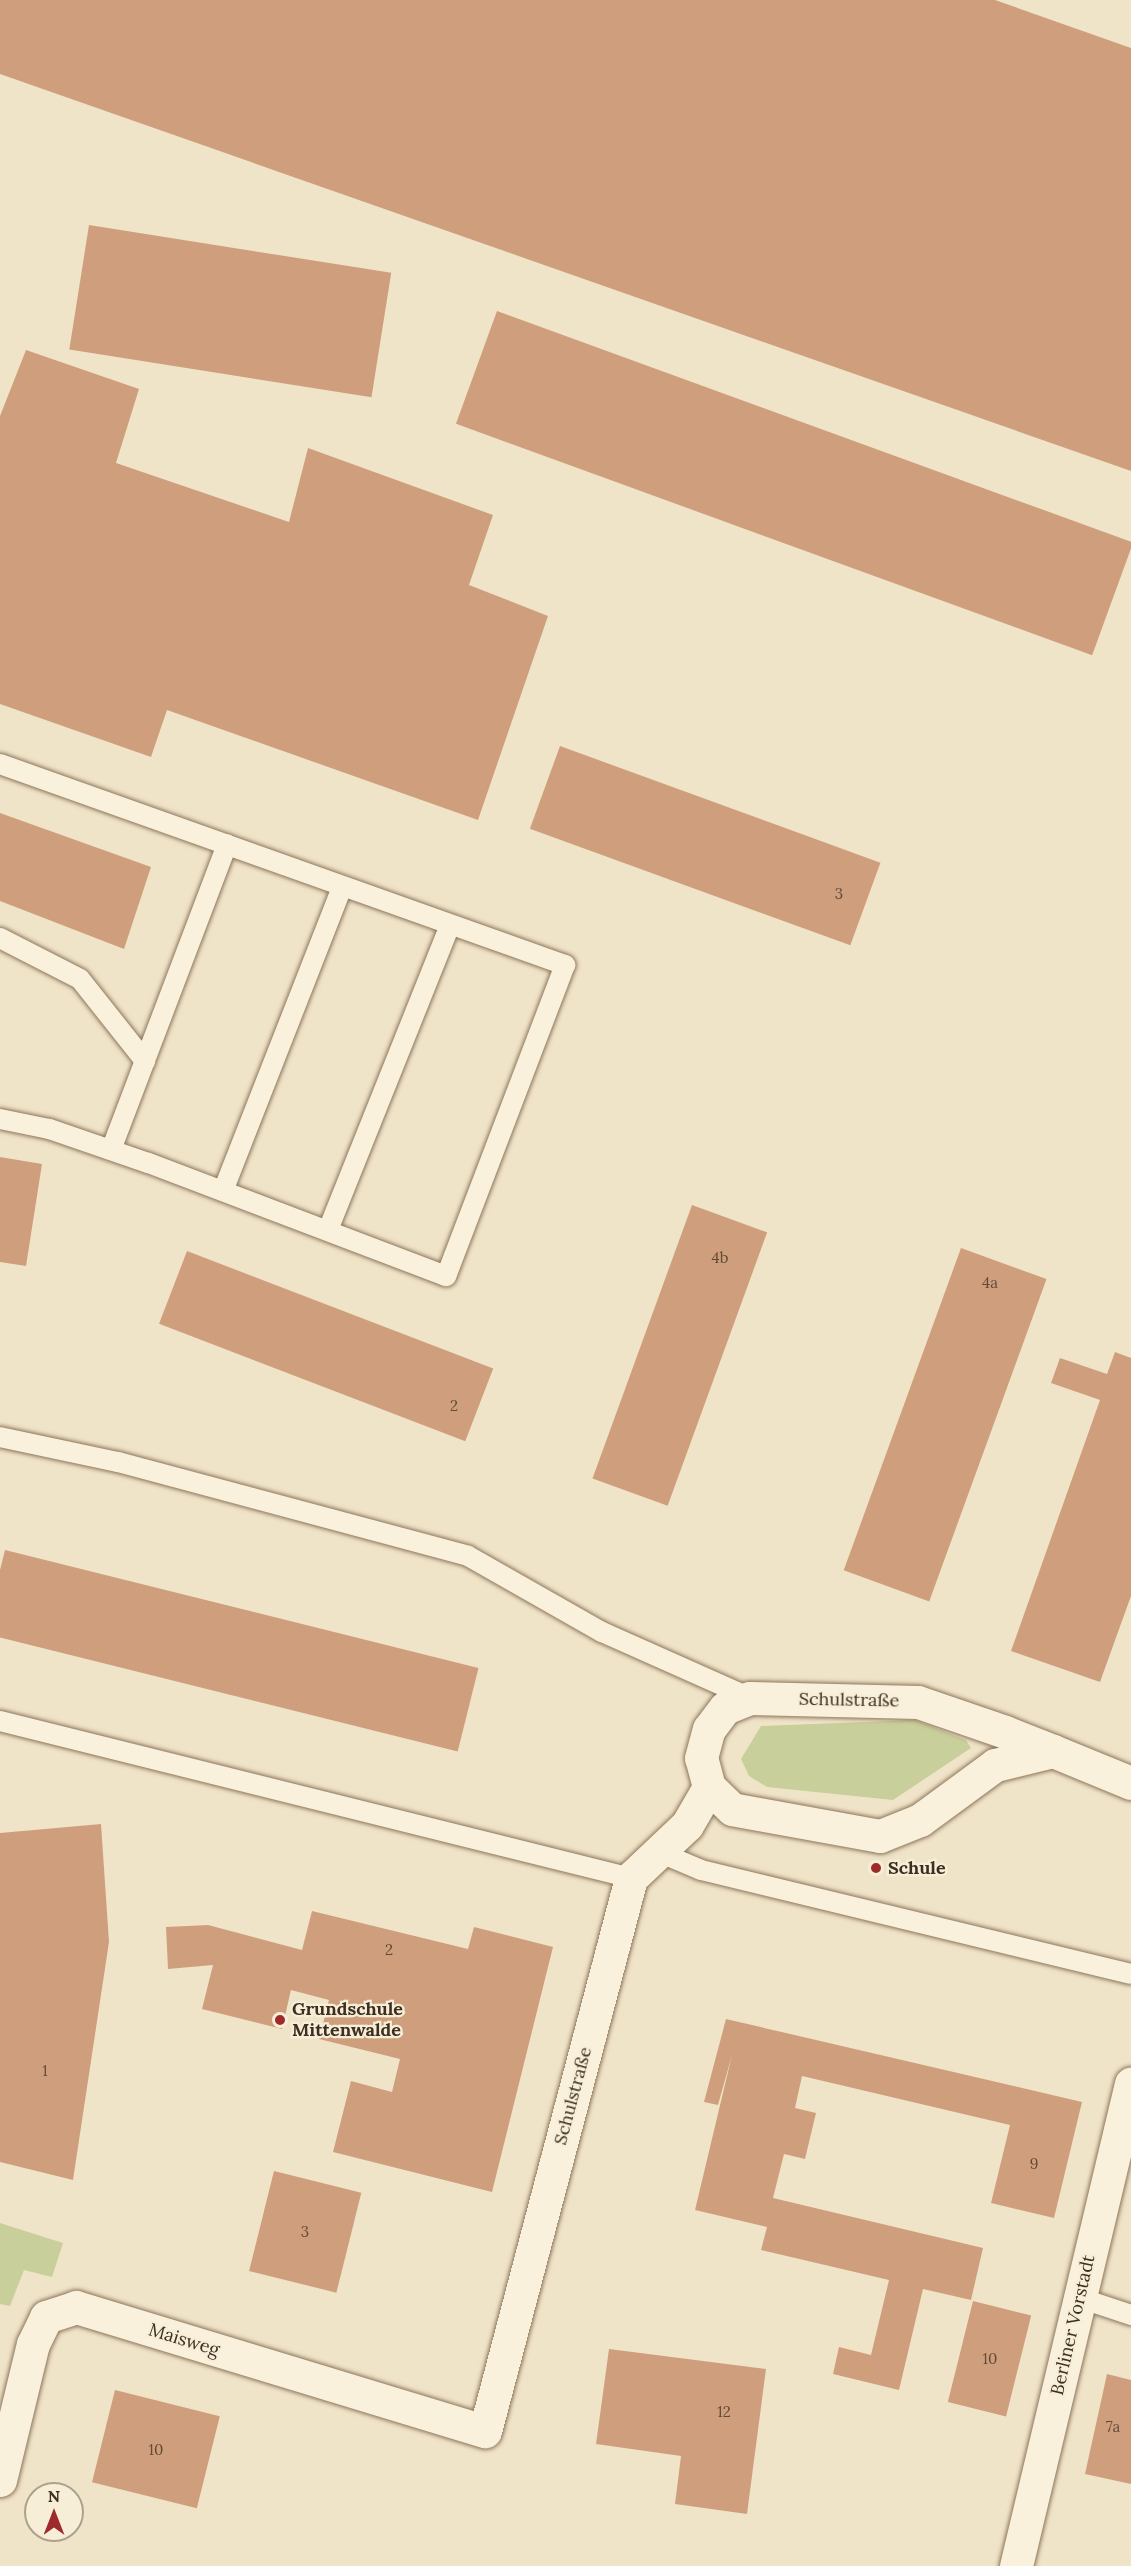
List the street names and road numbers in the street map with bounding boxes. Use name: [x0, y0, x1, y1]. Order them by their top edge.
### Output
street label: Schulstraße: [799, 1688, 899, 1712]
street label: Schulstraße: [550, 2045, 596, 2147]
street label: Berliner Vorstadt: [1046, 2253, 1100, 2397]
street label: Maisweg: [146, 2319, 222, 2361]

